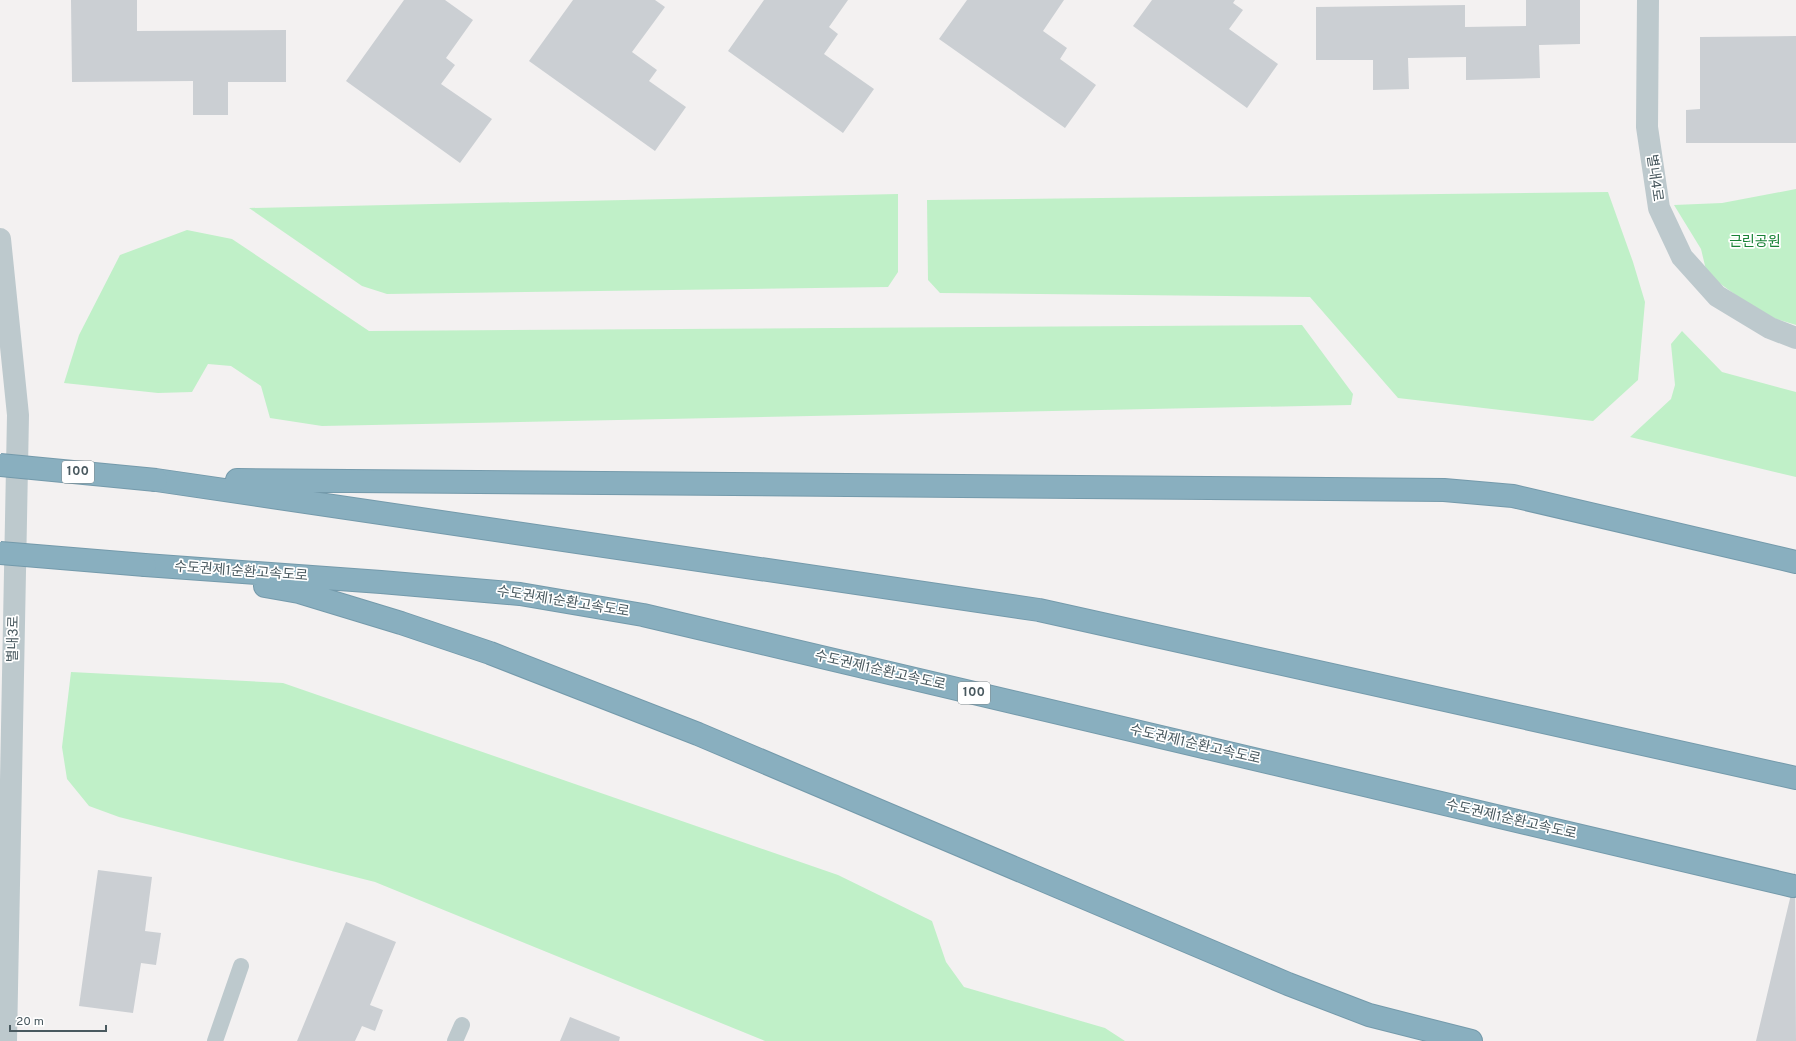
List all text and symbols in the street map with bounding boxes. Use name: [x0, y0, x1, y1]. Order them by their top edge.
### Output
street label: 별내4로: [1642, 153, 1666, 203]
park label: 근린공원: [1729, 234, 1781, 251]
road number: 100: [62, 461, 94, 483]
street label: 수도권제1순환고속도로: [174, 558, 309, 585]
street label: 수도권제1순환고속도로: [495, 582, 631, 621]
street label: 별내3로: [5, 615, 23, 663]
street label: 수도권제1순환고속도로: [813, 647, 948, 694]
road number: 100: [958, 682, 990, 704]
street label: 수도권제1순환고속도로: [1128, 721, 1263, 768]
street label: 수도권제1순환고속도로: [1444, 796, 1579, 843]
scale bar: [10, 1007, 106, 1033]
text: 20 m: [16, 1014, 44, 1030]

